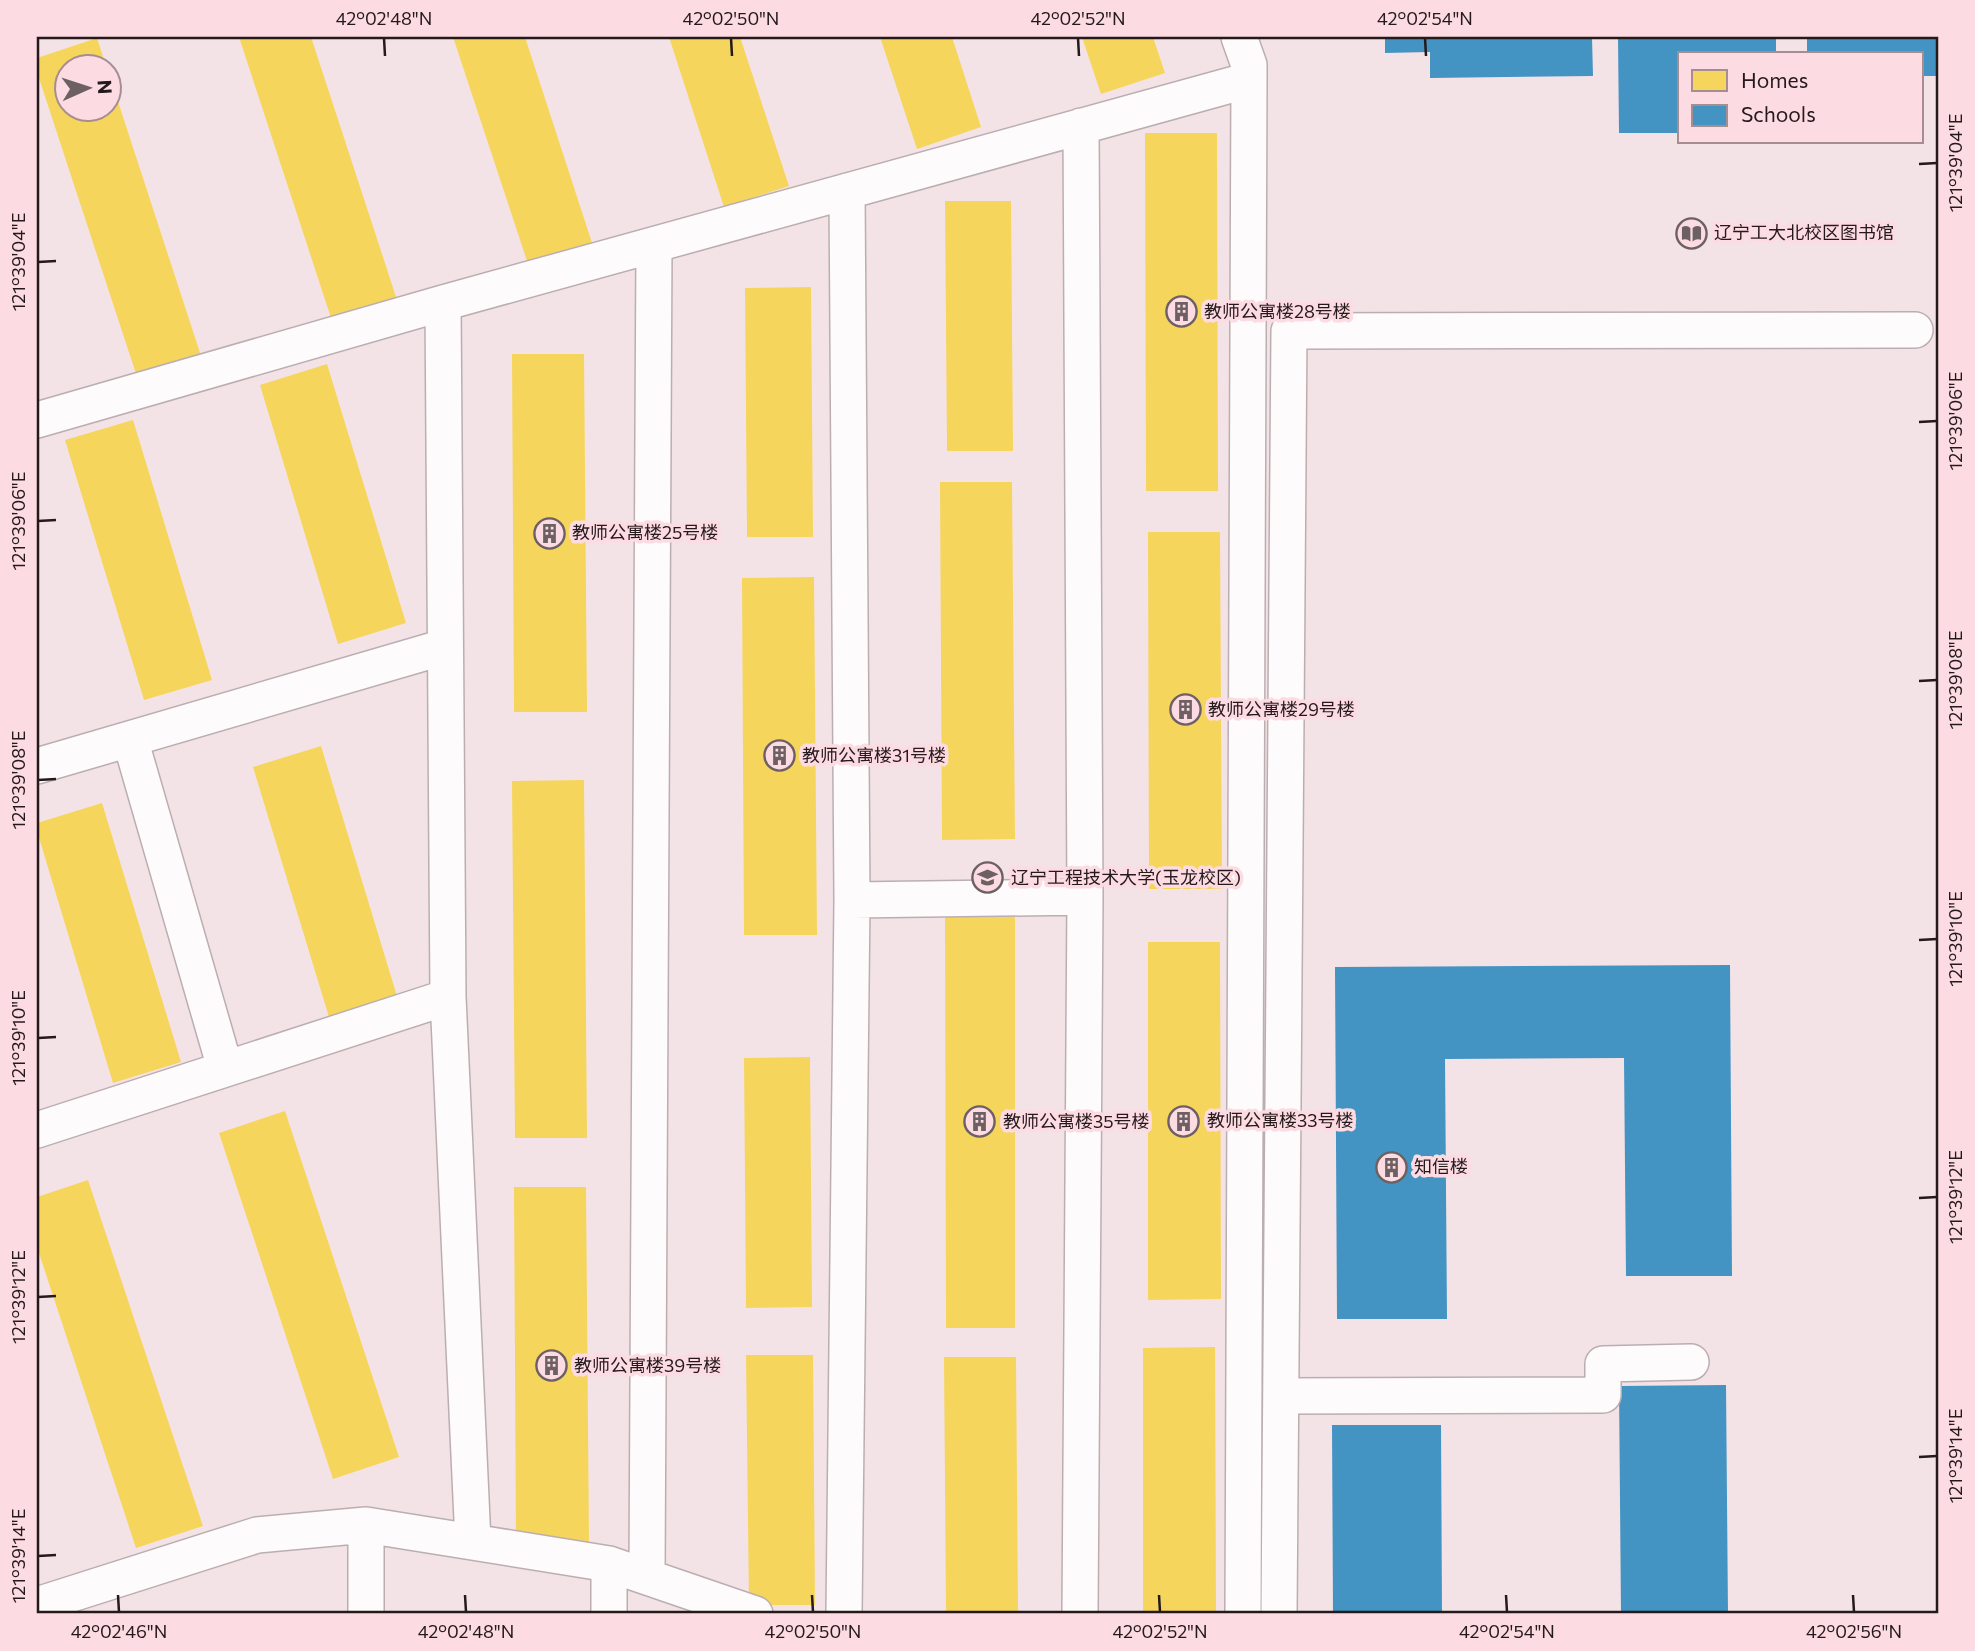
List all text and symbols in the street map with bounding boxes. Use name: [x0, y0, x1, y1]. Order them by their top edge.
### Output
text: 42°02'48"N: [336, 7, 432, 29]
text: 42°02'50"N: [683, 7, 779, 29]
text: 42°02'52"N: [1030, 7, 1126, 29]
text: 42°02'54"N: [1377, 7, 1473, 29]
north arrow: [52, 52, 122, 122]
legend: [1678, 52, 1923, 144]
text: Homes: [1741, 67, 1808, 92]
text: N: [94, 79, 117, 95]
text: Schools: [1741, 101, 1816, 126]
text: 121°39'04"E: [1944, 114, 1966, 212]
text: 121°39'04"E: [7, 213, 29, 311]
library icon: 辽宁工大北校区图书馆: [1674, 216, 1708, 250]
place label: 辽宁工大北校区图书馆: [1714, 221, 1894, 243]
building icon: 教师公寓楼28号楼: [1164, 295, 1198, 329]
place label: 教师公寓楼28号楼: [1204, 300, 1351, 322]
text: 121°39'06"E: [1944, 372, 1966, 470]
text: 121°39'06"E: [7, 472, 29, 570]
building icon: 教师公寓楼25号楼: [532, 516, 566, 550]
place label: 教师公寓楼25号楼: [572, 521, 718, 543]
text: 121°39'08"E: [1944, 631, 1966, 729]
building icon: 教师公寓楼29号楼: [1168, 693, 1202, 727]
place label: 教师公寓楼29号楼: [1208, 698, 1355, 720]
text: 121°39'08"E: [7, 731, 29, 829]
building icon: 教师公寓楼31号楼: [762, 739, 796, 773]
place label: 教师公寓楼31号楼: [802, 744, 946, 766]
school or university icon: 辽宁工程技术大学(玉龙校区): [971, 861, 1005, 895]
place label: 辽宁工程技术大学(玉龙校区): [1011, 866, 1241, 888]
text: 121°39'10"E: [1944, 891, 1966, 987]
text: 121°39'10"E: [7, 990, 29, 1086]
building icon: 教师公寓楼33号楼: [1167, 1104, 1201, 1138]
building icon: 教师公寓楼35号楼: [963, 1105, 997, 1139]
place label: 教师公寓楼33号楼: [1207, 1109, 1354, 1131]
place label: 教师公寓楼35号楼: [1003, 1110, 1150, 1132]
building icon: 知信楼: [1374, 1150, 1408, 1184]
text: 121°39'12"E: [1944, 1150, 1966, 1244]
place label: 知信楼: [1414, 1155, 1468, 1177]
text: 121°39'12"E: [7, 1250, 29, 1344]
building icon: 教师公寓楼39号楼: [534, 1349, 568, 1383]
place label: 教师公寓楼39号楼: [574, 1354, 721, 1376]
text: 121°39'14"E: [1944, 1409, 1966, 1503]
text: 121°39'14"E: [7, 1509, 29, 1603]
text: 42°02'46"N: [71, 1620, 167, 1642]
text: 42°02'48"N: [418, 1620, 514, 1642]
text: 42°02'50"N: [765, 1620, 861, 1642]
text: 42°02'52"N: [1112, 1620, 1208, 1642]
text: 42°02'54"N: [1459, 1620, 1555, 1642]
text: 42°02'56"N: [1806, 1620, 1902, 1642]

